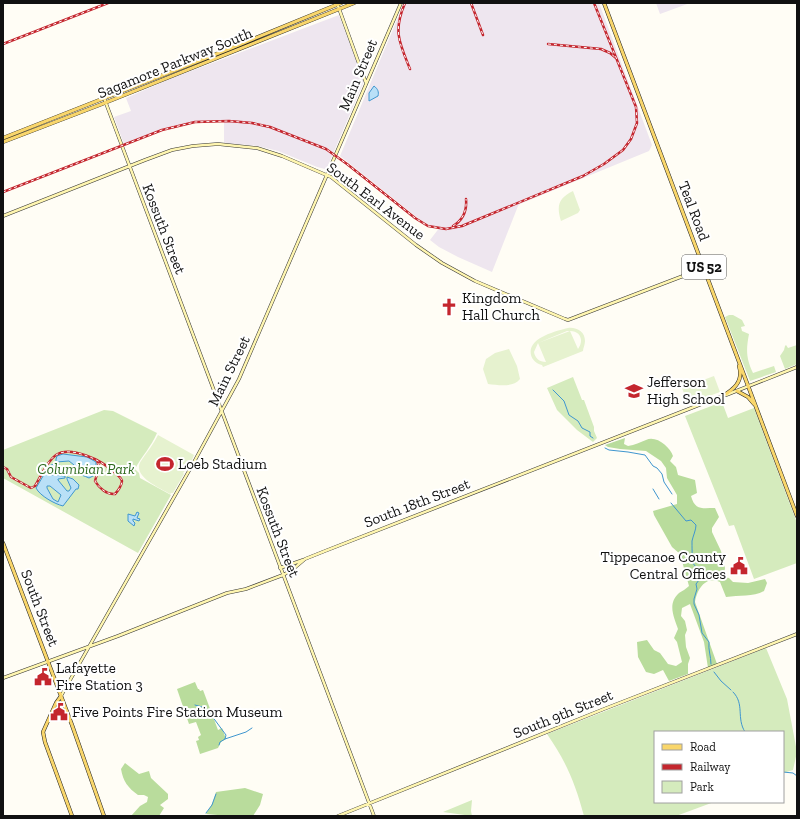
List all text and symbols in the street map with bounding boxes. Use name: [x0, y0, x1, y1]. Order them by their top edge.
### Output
street label: Sagamore Parkway South: [95, 24, 255, 102]
street label: Main Street: [335, 36, 381, 114]
street label: South Earl Avenue: [323, 158, 429, 244]
street label: Teal Road: [674, 179, 714, 244]
street label: Kossuth Street: [139, 181, 190, 277]
road number: US 52: [682, 255, 726, 279]
place label: Kingdom Hall Church: [462, 289, 541, 324]
church icon: Kingdom Hall Church: [439, 297, 459, 317]
street label: Main Street: [204, 332, 254, 409]
place label: Jefferson High School: [647, 373, 725, 408]
school or university icon: Jefferson High School: [624, 381, 644, 401]
sports icon: Loeb Stadium: [155, 454, 175, 474]
place label: Loeb Stadium: [178, 455, 267, 473]
park label: Columbian Park: [37, 460, 135, 478]
street label: South 18th Street: [362, 474, 473, 531]
street label: Kossuth Street: [253, 484, 304, 580]
place label: Tippecanoe County Central Offices: [600, 548, 726, 583]
public building icon: Tippecanoe County Central Offices: [729, 556, 749, 576]
street label: South Street: [17, 567, 63, 649]
place label: Lafayette Fire Station 3: [56, 659, 143, 694]
public building icon: Lafayette Fire Station 3: [33, 667, 53, 687]
street label: South 9th Street: [510, 686, 616, 742]
public building icon: Five Points Fire Station Museum: [49, 702, 69, 722]
place label: Five Points Fire Station Museum: [72, 703, 282, 721]
legend: [654, 731, 784, 803]
text: Road: [690, 740, 716, 754]
text: Railway: [690, 760, 731, 774]
text: Park: [690, 780, 715, 794]

